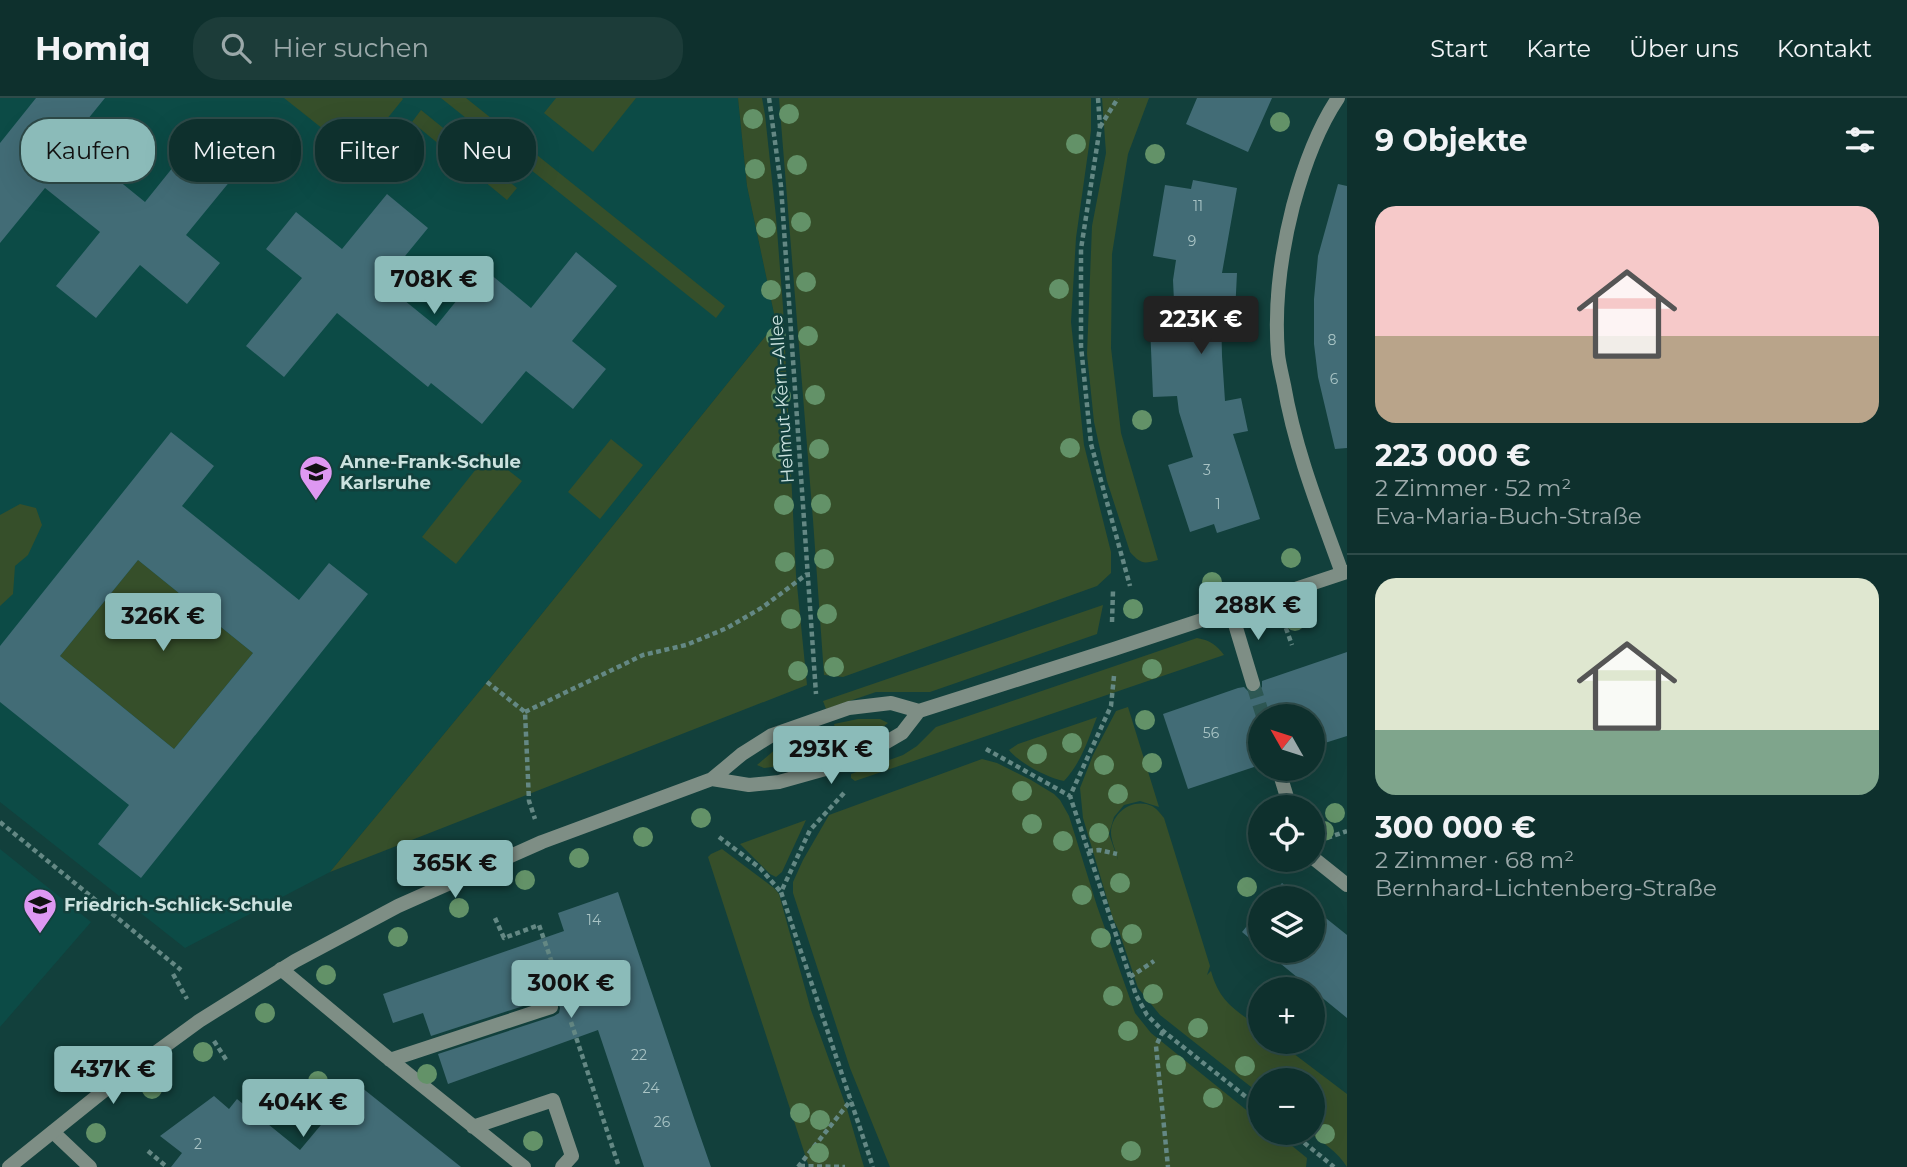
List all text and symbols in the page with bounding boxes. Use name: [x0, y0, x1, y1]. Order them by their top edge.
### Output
search box: [193, 17, 683, 80]
text: Homiq: [35, 28, 151, 68]
icon: search: [217, 29, 255, 67]
text: Hier suchen: [273, 32, 429, 64]
text: Start: [1430, 34, 1488, 63]
text: Karte: [1526, 34, 1591, 63]
text: Über uns: [1629, 34, 1739, 63]
text: Kontakt: [1777, 34, 1872, 63]
chip: Kaufen: [21, 119, 155, 182]
chip: Mieten: [169, 119, 301, 182]
chip: Filter: [315, 119, 424, 182]
chip: Neu: [438, 119, 536, 182]
icon: filters: [1841, 121, 1879, 159]
text: 9 Objekte: [1375, 122, 1528, 159]
house number: 11: [1193, 197, 1203, 215]
house number: 9: [1188, 232, 1196, 250]
icon: home: [1564, 251, 1690, 377]
pin: 708K €: [377, 256, 491, 316]
text: 708K €: [391, 265, 477, 293]
pin: 223K €: [1144, 296, 1258, 356]
text: 223K €: [1160, 305, 1242, 333]
street label: Helmut-Kern-Allee: [765, 314, 799, 484]
house number: 8: [1328, 331, 1337, 349]
house number: 6: [1330, 370, 1339, 388]
text: 223 000 €: [1375, 437, 1531, 474]
place label: Anne-Frank-Schule Karlsruhe: [339, 451, 521, 494]
school or university icon: Anne-Frank-Schule Karlsruhe: [297, 453, 335, 502]
house number: 3: [1203, 461, 1211, 479]
text: 2 Zimmer · 52 m²: [1375, 474, 1571, 502]
house number: 1: [1215, 495, 1221, 513]
text: Eva-Maria-Buch-Straße: [1375, 502, 1642, 530]
pin: 288K €: [1201, 582, 1315, 642]
text: 288K €: [1215, 591, 1301, 619]
pin: 326K €: [106, 594, 220, 653]
text: 326K €: [121, 602, 205, 630]
icon: home: [1564, 623, 1690, 749]
north arrow: [1248, 704, 1325, 780]
map controls: [1248, 704, 1325, 1145]
house number: 56: [1203, 724, 1220, 742]
pin: 293K €: [774, 726, 888, 786]
text: 293K €: [789, 735, 873, 763]
button: locate: [1248, 795, 1325, 872]
text: 300 000 €: [1375, 809, 1536, 846]
pin: 365K €: [398, 840, 512, 900]
text: 2 Zimmer · 68 m²: [1375, 846, 1574, 874]
text: 365K €: [413, 849, 497, 877]
text: Bernhard-Lichtenberg-Straße: [1375, 874, 1717, 902]
school or university icon: Friedrich-Schlick-Schule: [21, 886, 59, 935]
button: layers: [1248, 886, 1325, 963]
place label: Friedrich-Schlick-Schule: [64, 894, 293, 916]
house number: 14: [587, 911, 602, 929]
pin: 300K €: [514, 960, 628, 1020]
text: 300K €: [527, 969, 615, 997]
button: +: [1248, 977, 1325, 1054]
pin: 437K €: [56, 1046, 170, 1106]
house number: 22: [631, 1046, 647, 1064]
text: 437K €: [70, 1055, 156, 1083]
button: −: [1248, 1068, 1325, 1145]
house number: 24: [643, 1079, 660, 1097]
pin: 404K €: [246, 1080, 360, 1139]
text: 404K €: [258, 1088, 348, 1116]
house number: 26: [654, 1113, 671, 1131]
house number: 2: [194, 1135, 202, 1153]

